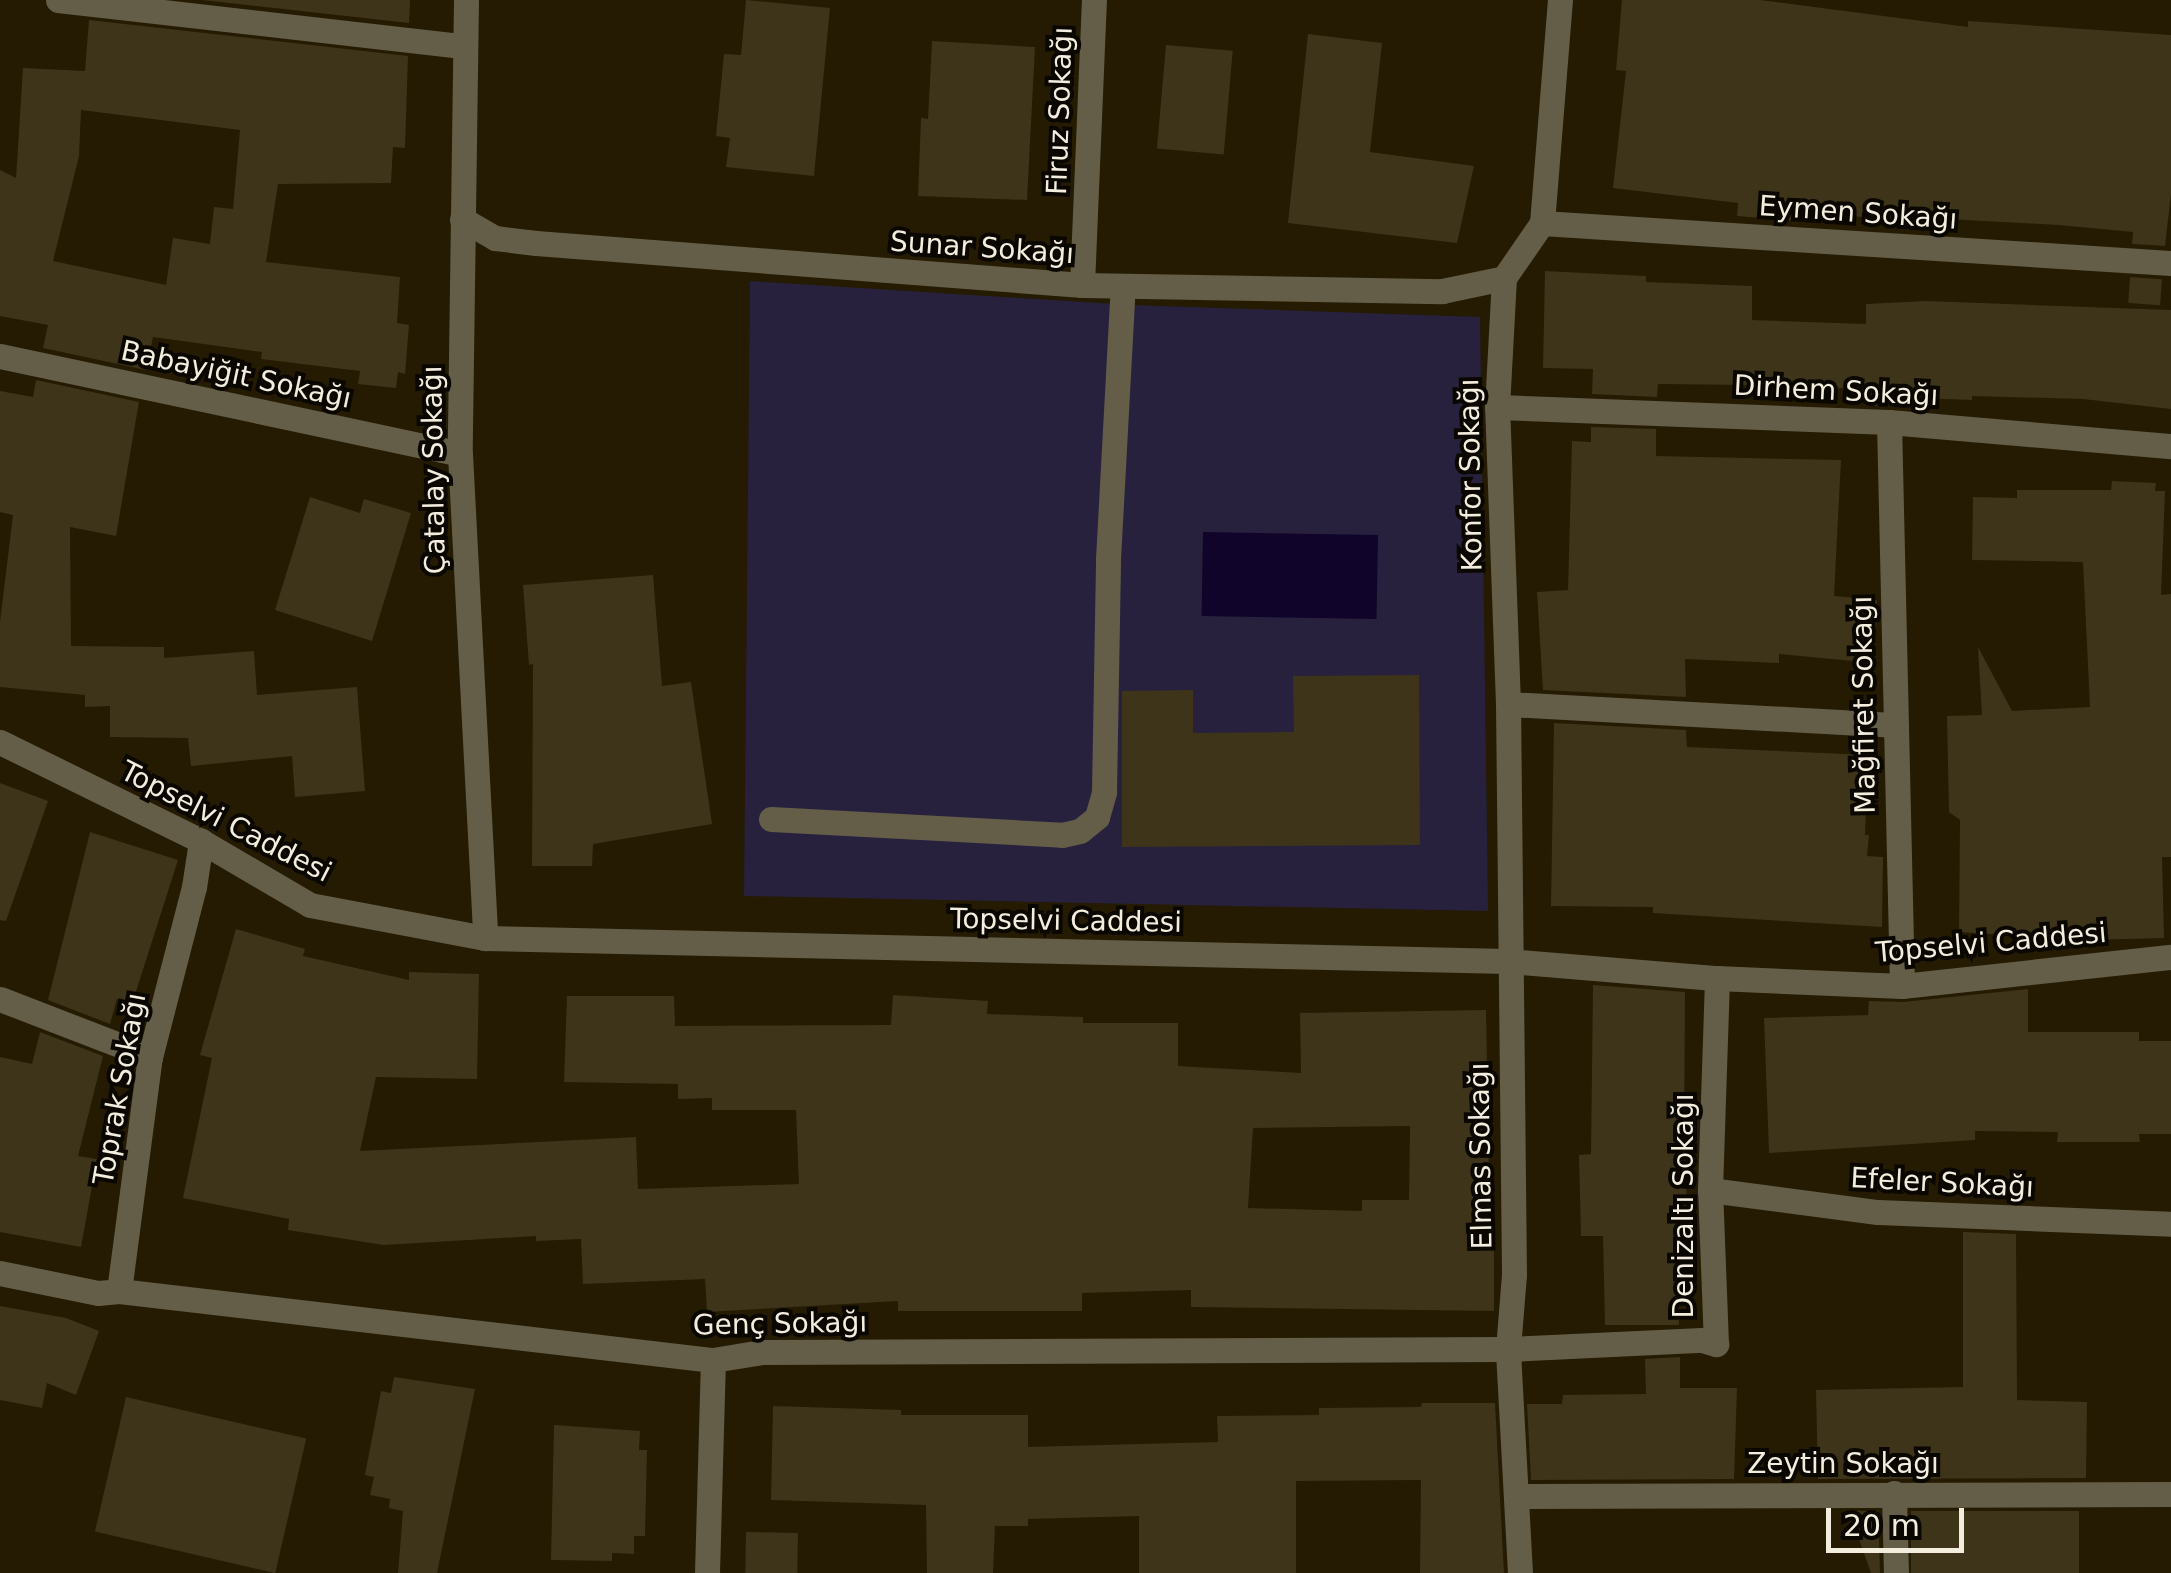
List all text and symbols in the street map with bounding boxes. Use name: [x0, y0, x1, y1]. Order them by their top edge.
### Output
street label: Firuz Sokağı: [1040, 26, 1080, 196]
street label: Eymen Sokağı: [1758, 189, 1958, 237]
street label: Sunar Sokağı: [889, 225, 1075, 271]
street label: Babayiğit Sokağı: [118, 334, 354, 416]
street label: Çatalay Sokağı: [415, 365, 453, 575]
street label: Dirhem Sokağı: [1733, 369, 1939, 413]
street label: Konfor Sokağı: [1453, 378, 1489, 572]
street label: Mağfiret Sokağı: [1845, 596, 1883, 814]
street label: Topselvi Caddesi: [115, 754, 337, 890]
street label: Topselvi Caddesi: [950, 902, 1182, 940]
street label: Topselvi Caddesi: [1874, 916, 2108, 970]
street label: Toprak Sokağı: [87, 990, 153, 1188]
street label: Elmas Sokağı: [1463, 1062, 1499, 1250]
street label: Denizaltı Sokağı: [1667, 1094, 1701, 1318]
street label: Efeler Sokağı: [1849, 1161, 2035, 1205]
street label: Genç Sokağı: [693, 1306, 867, 1342]
street label: Zeytin Sokağı: [1747, 1447, 1939, 1481]
scale bar: [1831, 1488, 1968, 1550]
text: 20 m: [1843, 1508, 1920, 1543]

